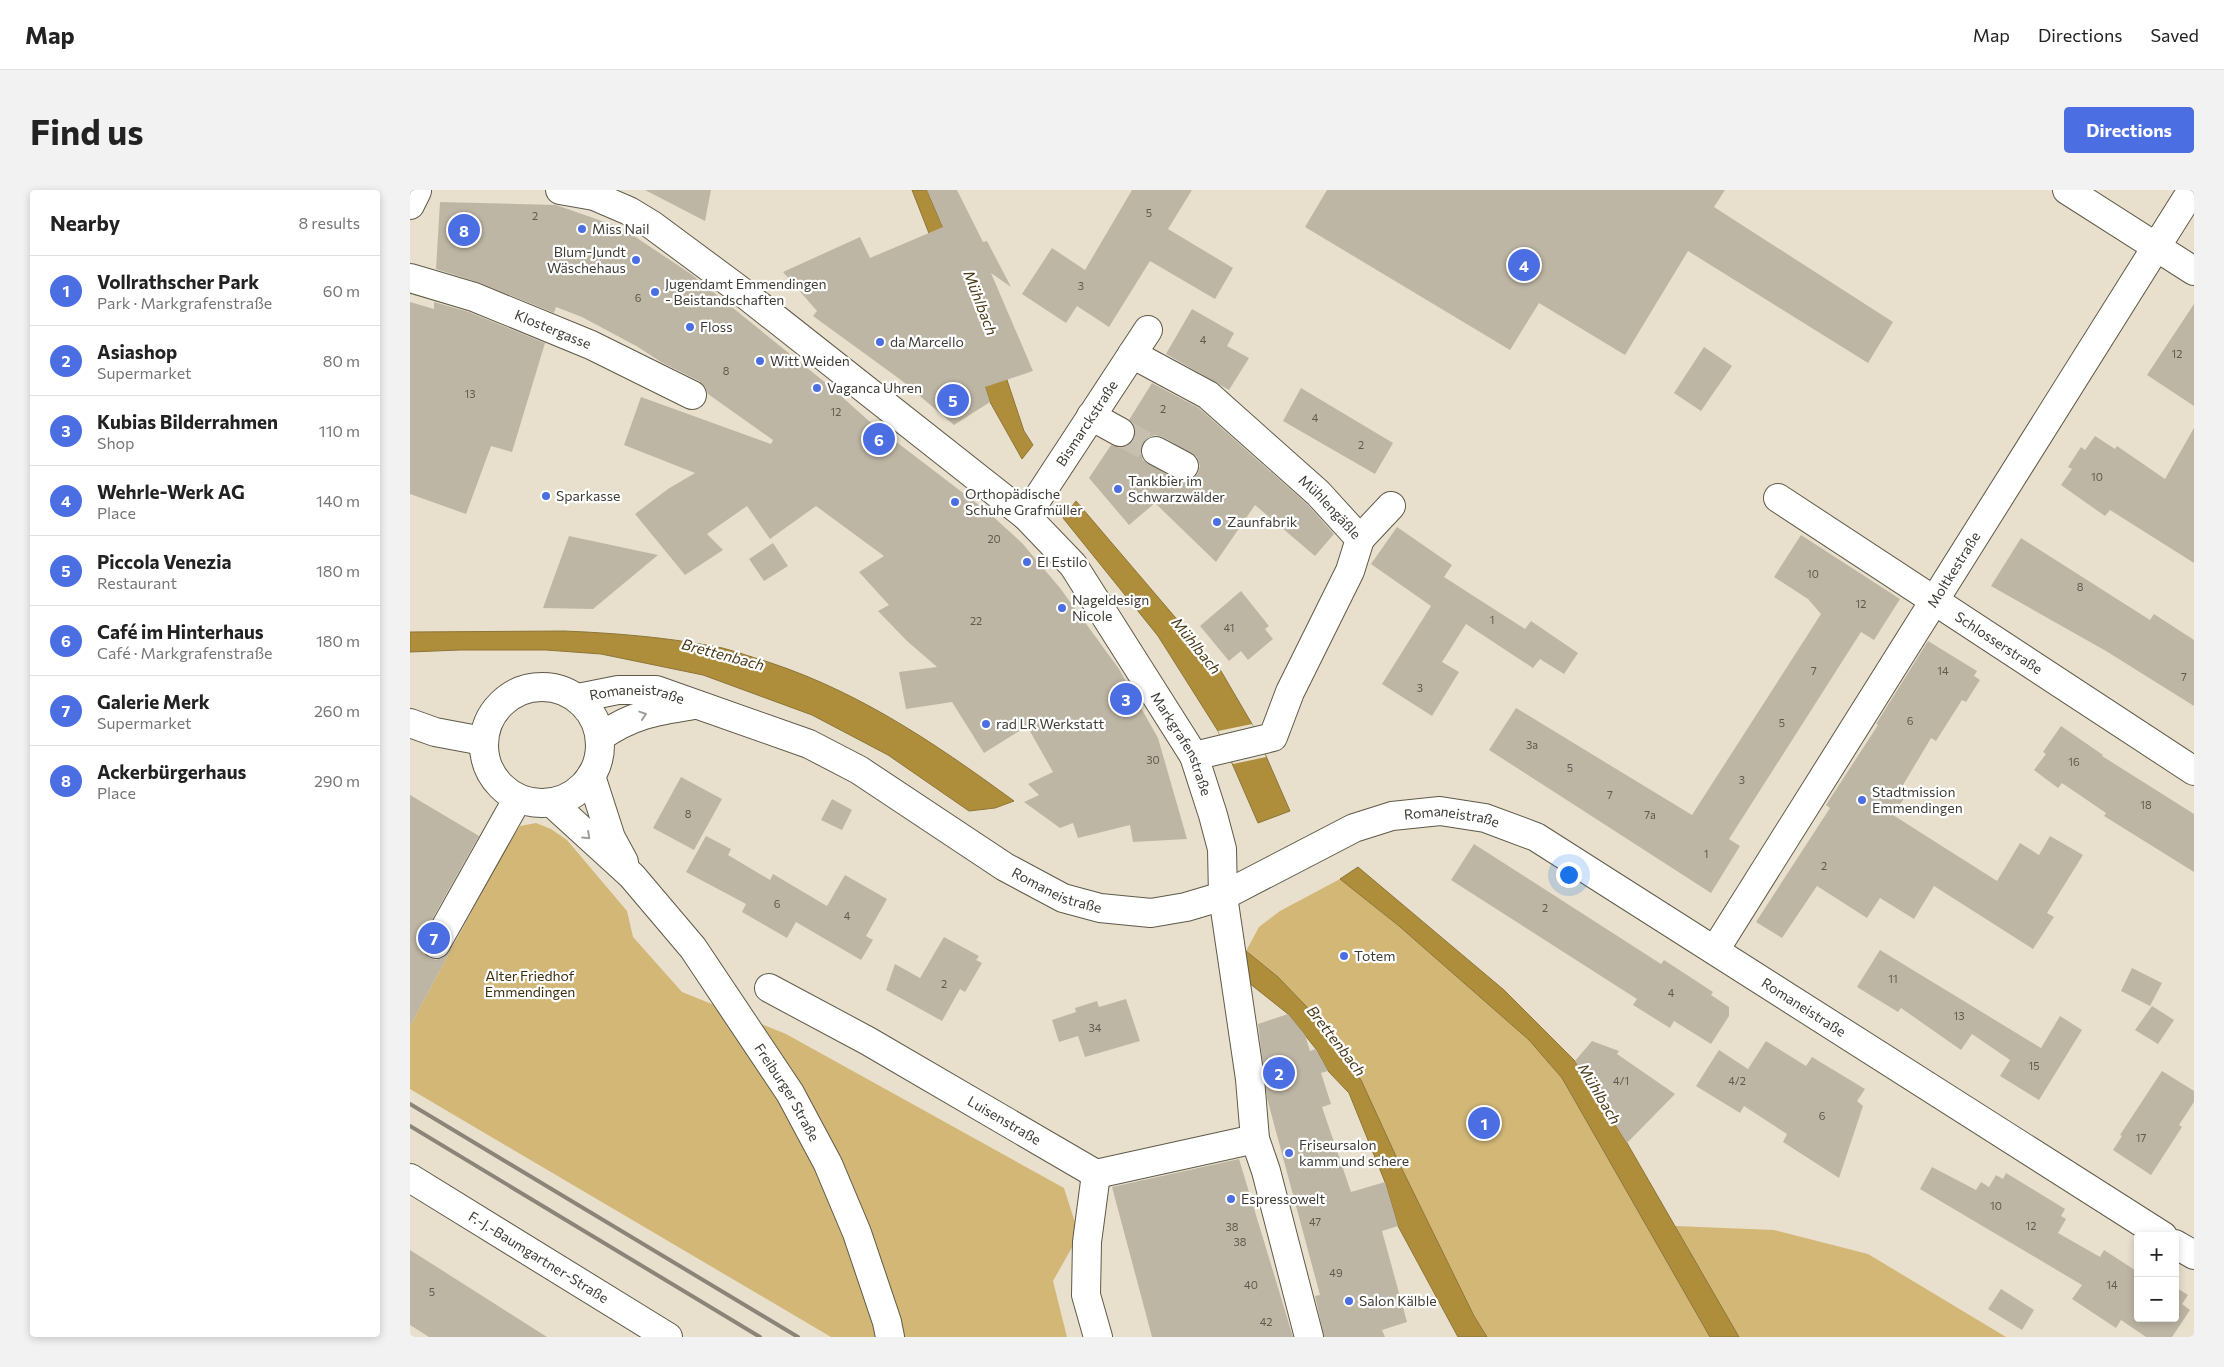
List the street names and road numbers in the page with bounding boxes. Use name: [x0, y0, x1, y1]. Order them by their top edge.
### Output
street label: Klostergasse: [512, 306, 594, 352]
street label: Bismarckstraße: [1052, 377, 1121, 469]
street label: Mühlengäßle: [1296, 471, 1365, 542]
street label: Moltkestraße: [1923, 528, 1983, 611]
street label: Schlosserstraße: [1952, 608, 2046, 677]
street label: Romaneistraße: [588, 681, 687, 707]
street label: Markgrafenstraße: [1148, 689, 1215, 798]
street label: Romaneistraße: [1403, 802, 1502, 831]
street label: Romaneistraße: [1009, 863, 1104, 916]
street label: Romaneistraße: [1759, 974, 1849, 1040]
street label: Freiburger Straße: [751, 1040, 823, 1144]
street label: Luisenstraße: [965, 1092, 1044, 1148]
street label: F.-J.-Baumgartner-Straße: [466, 1207, 612, 1306]

